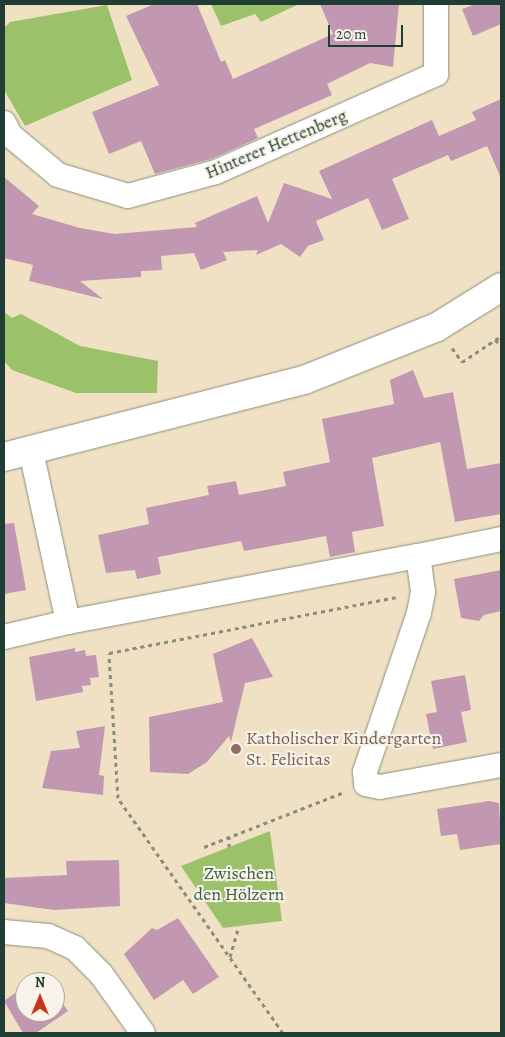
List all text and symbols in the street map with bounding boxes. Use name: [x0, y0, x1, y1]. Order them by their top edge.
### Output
scale bar: [330, 15, 405, 47]
text: 20 m: [336, 24, 367, 44]
street label: Hinterer Hettenberg: [202, 104, 350, 184]
place label: Katholischer Kindergarten St. Felicitas: [246, 728, 441, 771]
marker: Katholischer Kindergarten St. Felicitas: [230, 743, 242, 755]
park label: Zwischen den Hölzern: [194, 863, 284, 906]
north arrow: [15, 972, 65, 1022]
text: N: [35, 973, 45, 992]

